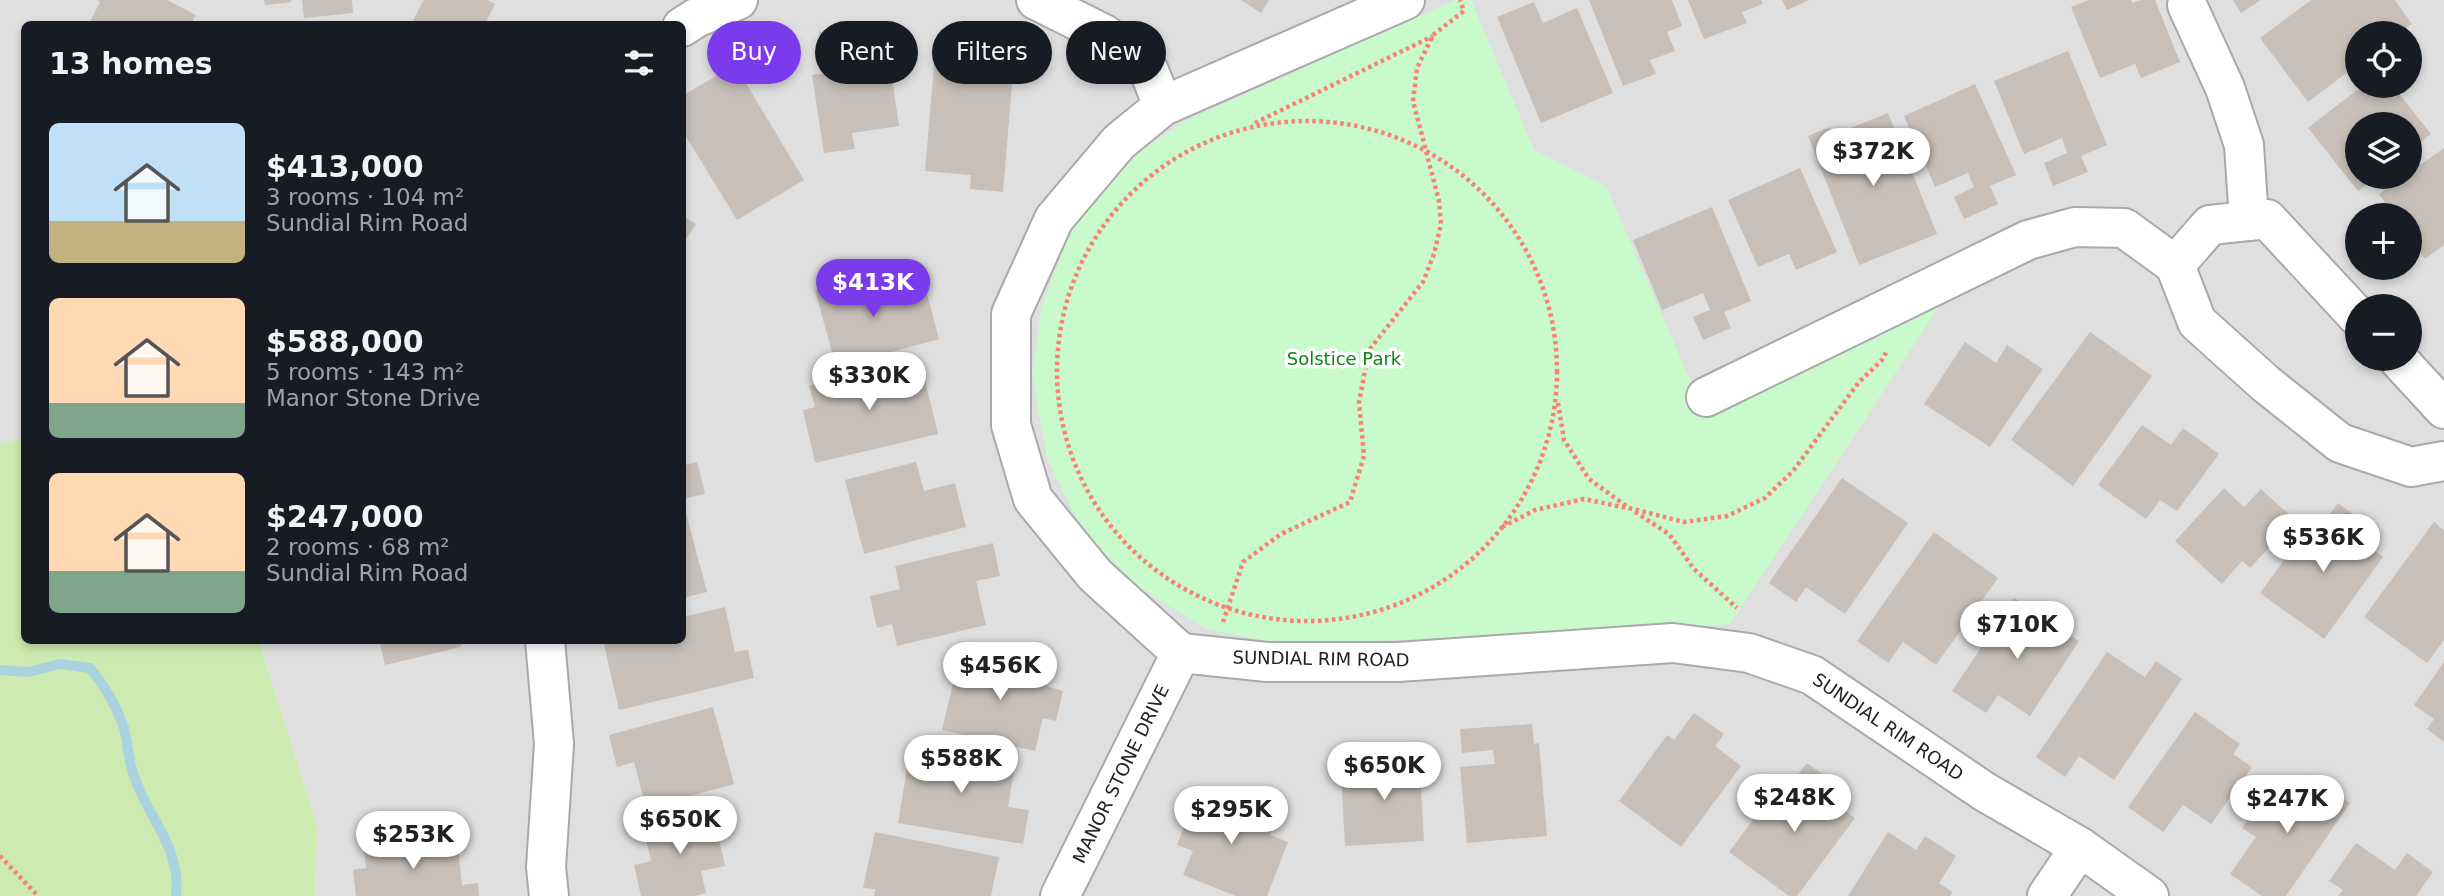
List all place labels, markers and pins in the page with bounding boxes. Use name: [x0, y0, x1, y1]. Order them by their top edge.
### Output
pin: $372K: [1824, 128, 1922, 188]
pin: $413K: [824, 260, 922, 319]
pin: $330K: [820, 352, 918, 412]
pin: $536K: [2274, 514, 2372, 574]
pin: $710K: [1968, 602, 2066, 661]
pin: $456K: [951, 642, 1049, 702]
pin: $588K: [912, 736, 1010, 795]
pin: $650K: [1335, 742, 1433, 802]
pin: $248K: [1745, 774, 1843, 834]
pin: $247K: [2238, 776, 2336, 835]
pin: $295K: [1182, 786, 1280, 846]
pin: $650K: [631, 796, 729, 856]
pin: $253K: [364, 812, 462, 871]

